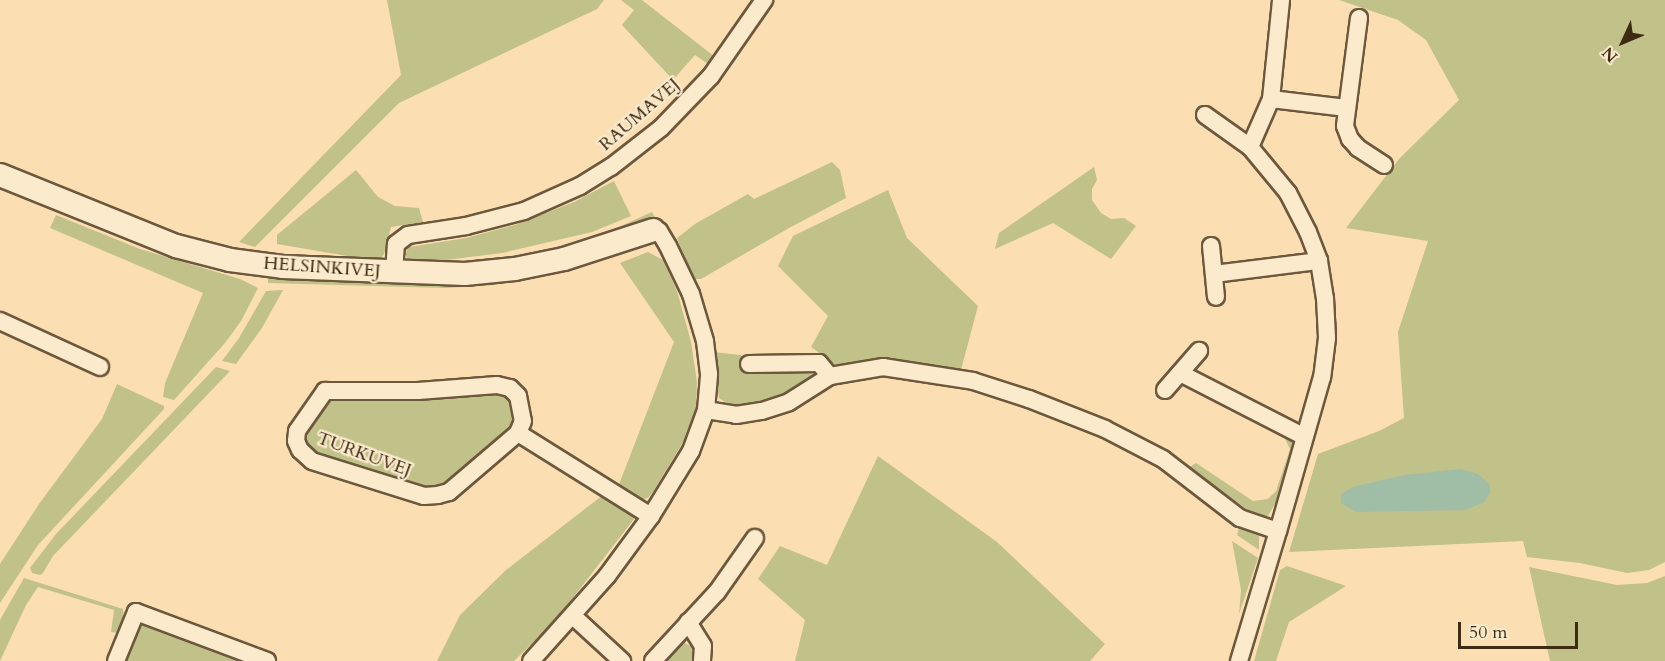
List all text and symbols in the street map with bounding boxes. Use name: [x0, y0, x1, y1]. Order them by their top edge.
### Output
north arrow: [1593, 12, 1653, 72]
text: N: [1597, 42, 1623, 67]
street label: RAUMAVEJ: [595, 74, 685, 156]
street label: HELSINKIVEJ: [263, 253, 381, 283]
street label: TURKUVEJ: [314, 428, 414, 482]
scale bar: [1461, 610, 1581, 648]
text: 50 m: [1469, 620, 1508, 645]

